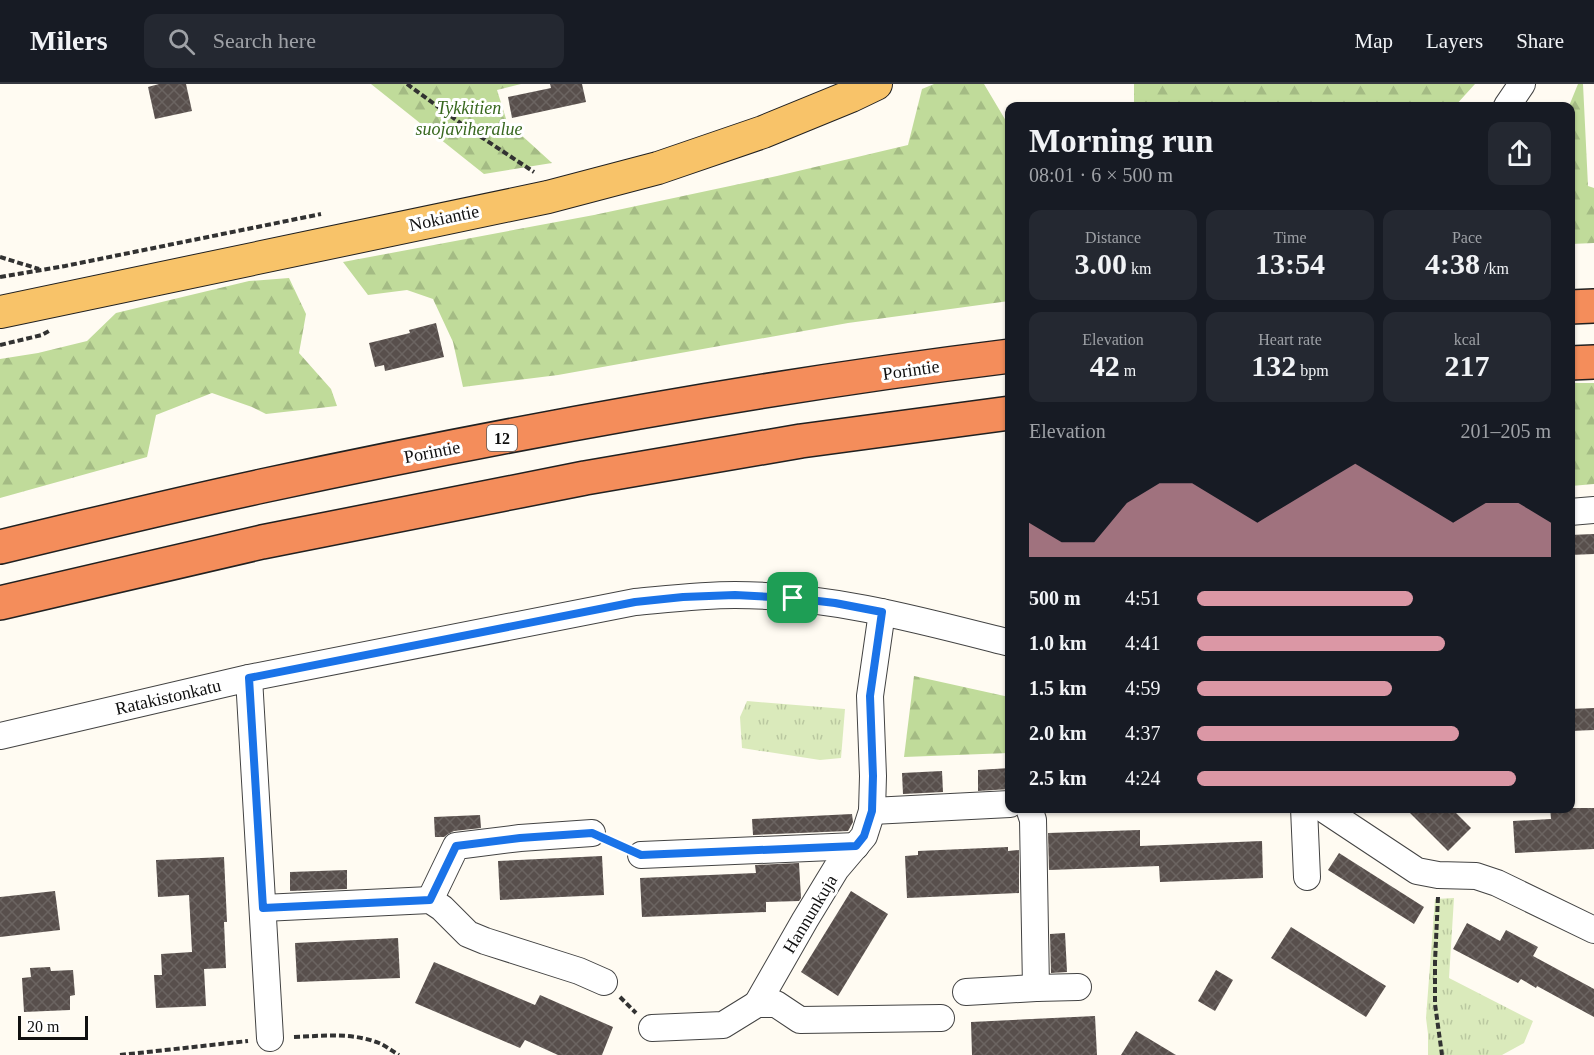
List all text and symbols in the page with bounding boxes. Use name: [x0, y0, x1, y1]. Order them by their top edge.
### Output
search box: [144, 14, 564, 68]
text: Milers: [30, 25, 108, 56]
icon: search: [165, 25, 198, 58]
text: Search here: [213, 28, 316, 53]
text: Map: [1355, 29, 1393, 53]
text: Layers: [1426, 29, 1483, 53]
text: Share: [1516, 29, 1564, 53]
park label: Tykkitien suojaviheralue: [416, 98, 522, 139]
button: share: [1488, 122, 1551, 185]
text: Morning run: [1029, 123, 1213, 159]
text: 08:01 · 6 × 500 m: [1029, 164, 1173, 186]
street label: Nokiantie: [407, 201, 481, 235]
text: Distance: [1085, 229, 1141, 246]
text: Time: [1273, 229, 1307, 246]
text: Pace: [1452, 229, 1482, 246]
text: 3.00: [1075, 247, 1127, 280]
text: 13:54: [1255, 247, 1325, 280]
text: 4:38: [1425, 247, 1480, 280]
text: km: [1127, 260, 1151, 277]
text: /km: [1480, 260, 1509, 277]
text: Elevation: [1082, 331, 1144, 348]
text: Heart rate: [1258, 331, 1322, 348]
text: kcal: [1454, 331, 1480, 348]
text: 42: [1090, 349, 1120, 382]
text: 132: [1251, 349, 1296, 382]
text: 217: [1445, 349, 1490, 382]
street label: Porintie: [881, 356, 941, 384]
text: m: [1120, 362, 1136, 379]
text: bpm: [1296, 362, 1329, 379]
text: Elevation: [1029, 420, 1106, 442]
text: 201–205 m: [1460, 420, 1551, 442]
road number: 12: [487, 425, 517, 451]
street label: Porintie: [402, 437, 462, 467]
pin: [767, 572, 818, 623]
icon: arrive: [776, 581, 809, 614]
text: 500 m: [1029, 587, 1081, 609]
text: 4:51: [1125, 587, 1161, 609]
text: 1.0 km: [1029, 632, 1087, 654]
text: 4:41: [1125, 632, 1161, 654]
street label: Ratakistonkatu: [113, 675, 223, 719]
text: 1.5 km: [1029, 677, 1087, 699]
text: 4:59: [1125, 677, 1161, 699]
text: 2.0 km: [1029, 722, 1087, 744]
text: 4:37: [1125, 722, 1161, 744]
text: 2.5 km: [1029, 767, 1087, 789]
text: 4:24: [1125, 767, 1161, 789]
street label: Hannunkuja: [779, 871, 841, 957]
scale bar: [18, 1013, 88, 1040]
text: 20 m: [27, 1018, 59, 1035]

